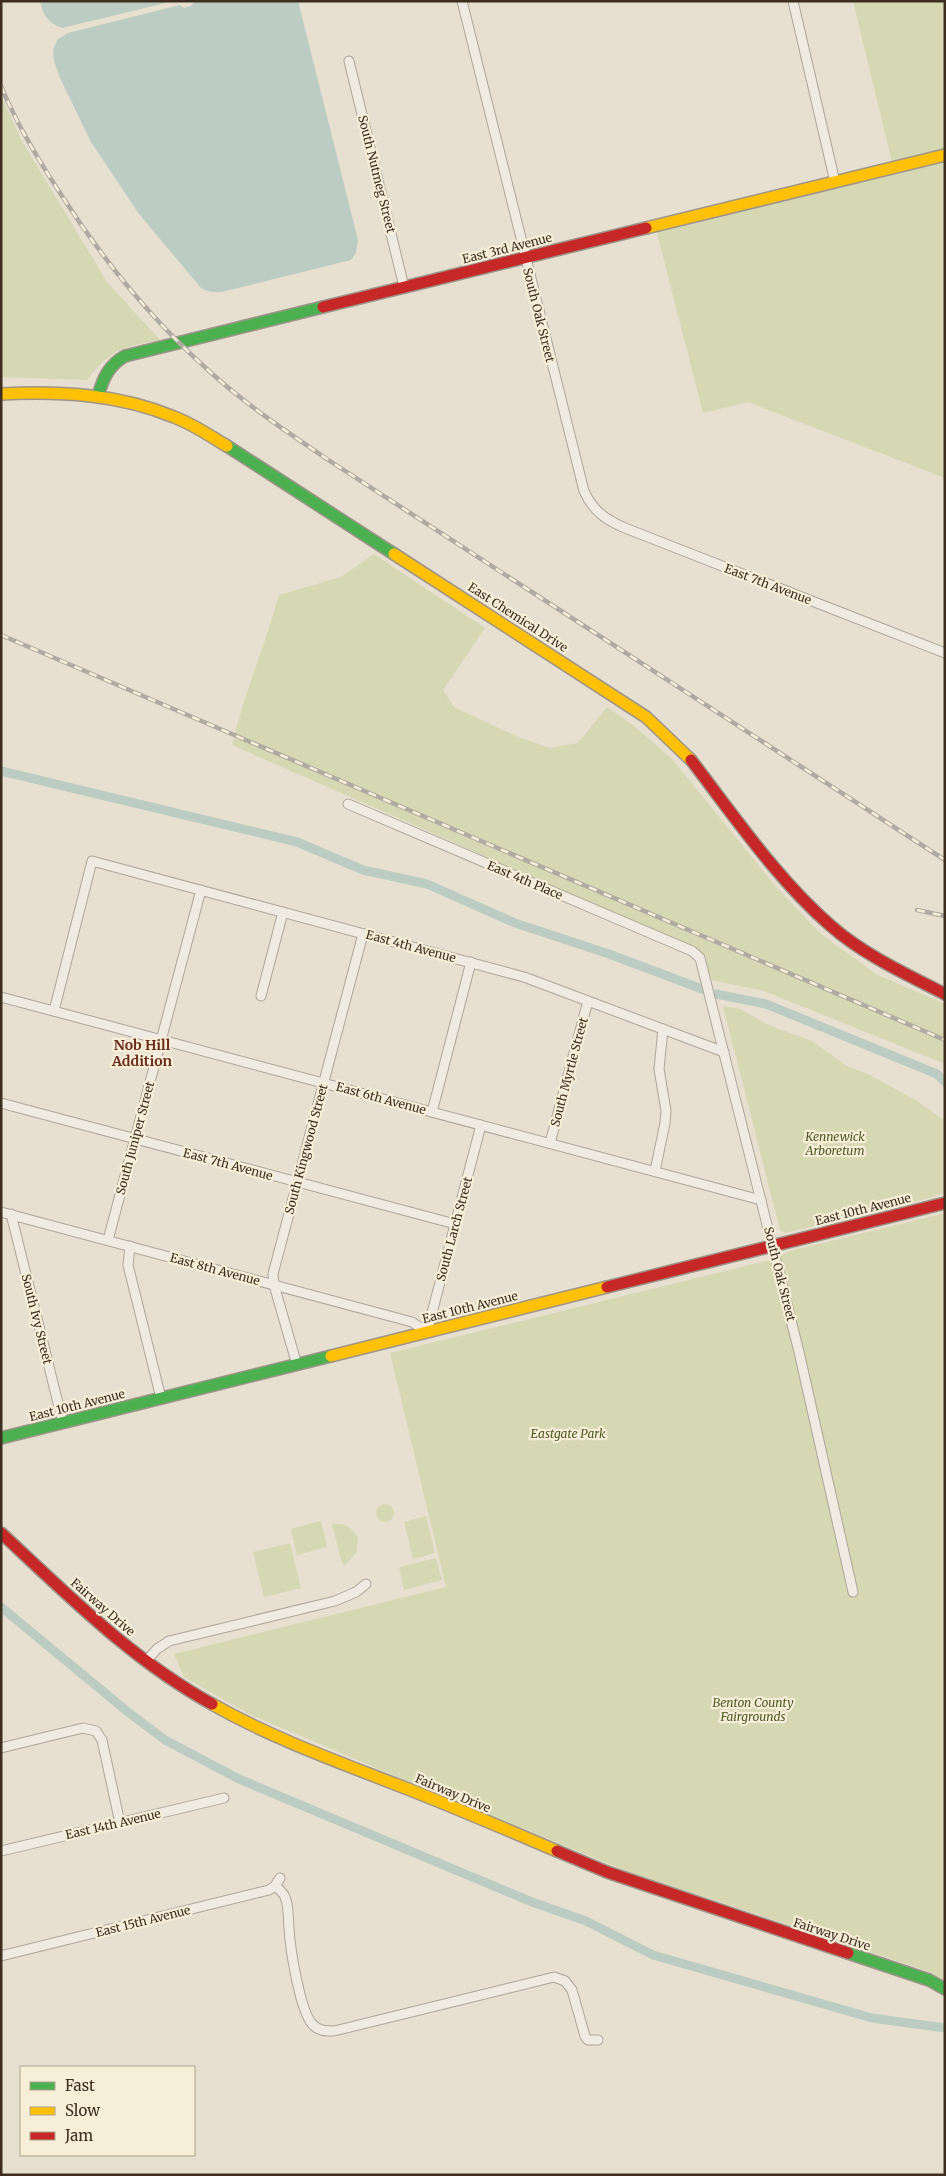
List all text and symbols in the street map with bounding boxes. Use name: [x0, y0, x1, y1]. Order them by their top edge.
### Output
street label: South Nutmeg Street: [355, 114, 399, 235]
street label: East 3rd Avenue: [461, 230, 553, 266]
street label: South Oak Street: [520, 266, 558, 364]
street label: East 7th Avenue: [722, 560, 814, 608]
street label: East Chemical Drive: [465, 579, 571, 655]
street label: East 4th Place: [485, 857, 565, 903]
street label: East 4th Avenue: [364, 927, 458, 965]
street label: South Myrtle Street: [547, 1015, 591, 1128]
district label: Nob Hill Addition: [111, 1036, 173, 1070]
street label: South Juniper Street: [113, 1079, 157, 1196]
street label: East 6th Avenue: [334, 1079, 428, 1117]
street label: South Kingwood Street: [281, 1082, 331, 1216]
park label: Kennewick Arboretum: [804, 1129, 865, 1158]
street label: East 7th Avenue: [182, 1145, 274, 1183]
street label: South Larch Street: [433, 1175, 475, 1283]
street label: East 10th Avenue: [814, 1190, 912, 1228]
street label: South Oak Street: [761, 1225, 799, 1323]
street label: East 8th Avenue: [168, 1250, 262, 1288]
street label: South Ivy Street: [19, 1272, 56, 1366]
street label: East 10th Avenue: [421, 1288, 519, 1326]
street label: East 10th Avenue: [28, 1386, 126, 1424]
park label: Eastgate Park: [531, 1426, 606, 1441]
street label: Fairway Drive: [68, 1575, 138, 1639]
park label: Benton County Fairgrounds: [712, 1695, 794, 1724]
street label: Fairway Drive: [413, 1770, 493, 1816]
street label: East 14th Avenue: [64, 1806, 162, 1842]
street label: East 15th Avenue: [94, 1902, 192, 1940]
street label: Fairway Drive: [792, 1914, 872, 1954]
legend: [20, 2066, 195, 2156]
text: Fast: [65, 2076, 95, 2095]
text: Slow: [65, 2101, 100, 2120]
text: Jam: [64, 2126, 93, 2145]

